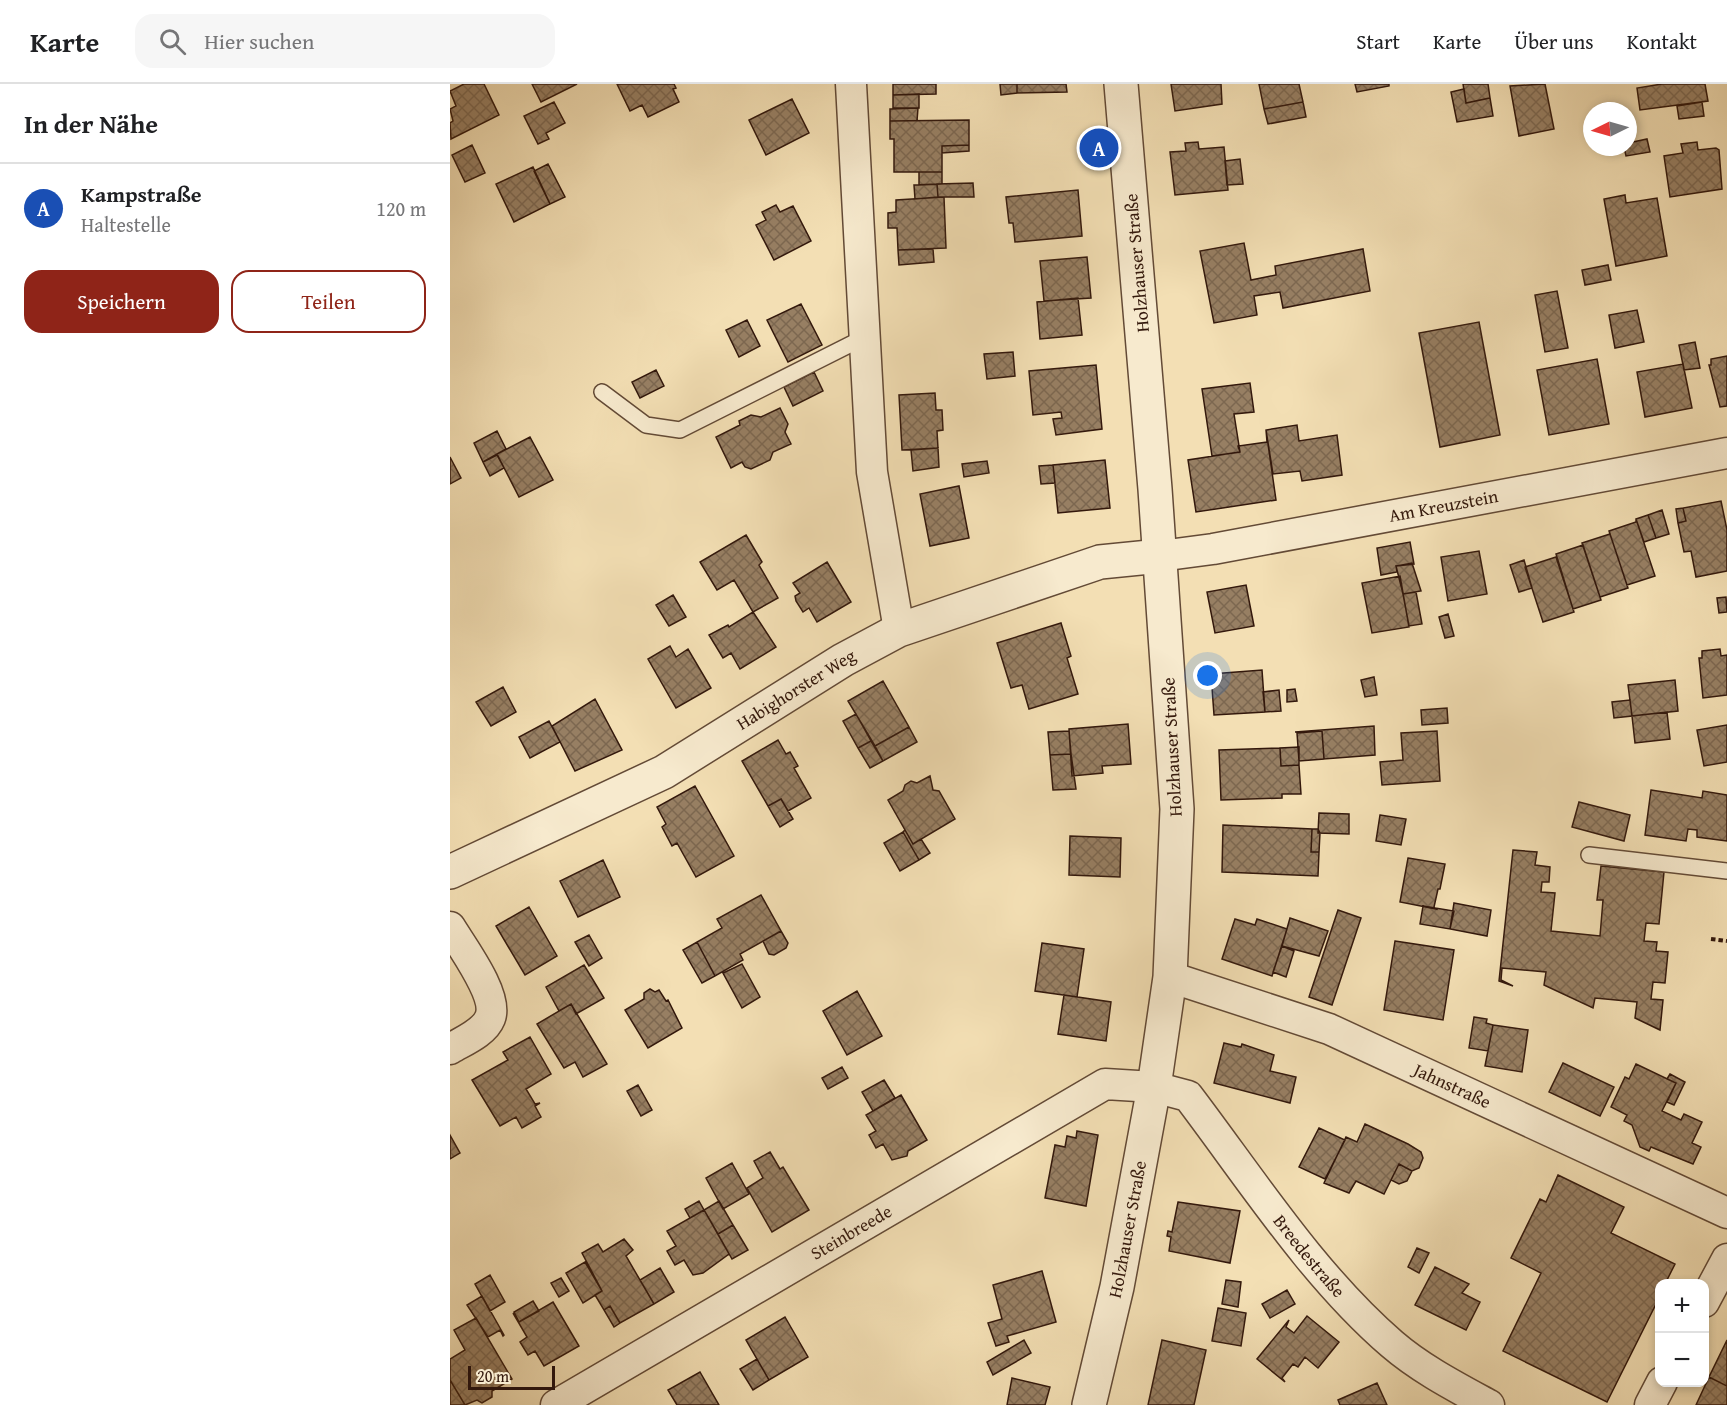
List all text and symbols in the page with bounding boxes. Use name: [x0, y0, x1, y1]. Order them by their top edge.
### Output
search box: [135, 14, 555, 68]
text: Karte: [30, 21, 99, 62]
icon: search: [156, 25, 189, 58]
text: Hier suchen: [204, 25, 314, 57]
text: Start: [1356, 26, 1400, 57]
text: Karte: [1433, 26, 1481, 57]
text: Über uns: [1514, 26, 1594, 57]
text: Kontakt: [1627, 26, 1697, 57]
north arrow: [1583, 102, 1637, 156]
text: In der Nähe: [24, 104, 158, 143]
pin: A: [1080, 126, 1118, 170]
text: Kampstraße: [81, 178, 202, 210]
street label: Holzhauser Straße: [1117, 192, 1156, 334]
text: A: [37, 194, 50, 223]
text: 120 m: [376, 194, 426, 223]
text: Haltestelle: [81, 210, 171, 239]
button: Speichern: [24, 270, 219, 333]
button: Teilen: [231, 270, 426, 333]
street label: Am Kreuzstein: [1387, 482, 1500, 529]
street label: Habighorster Weg: [731, 642, 860, 736]
your location: [1193, 661, 1222, 690]
street label: Holzhauser Straße: [1154, 677, 1189, 817]
street label: Jahnstraße: [1407, 1055, 1496, 1115]
street label: Holzhauser Straße: [1101, 1158, 1153, 1301]
street label: Steinbreede: [805, 1198, 897, 1266]
street label: Breedestraße: [1267, 1209, 1352, 1303]
map controls: [1655, 1279, 1709, 1387]
button: +: [1655, 1279, 1709, 1333]
button: −: [1655, 1333, 1709, 1387]
scale bar: [468, 1363, 555, 1390]
text: 20 m: [477, 1364, 509, 1388]

